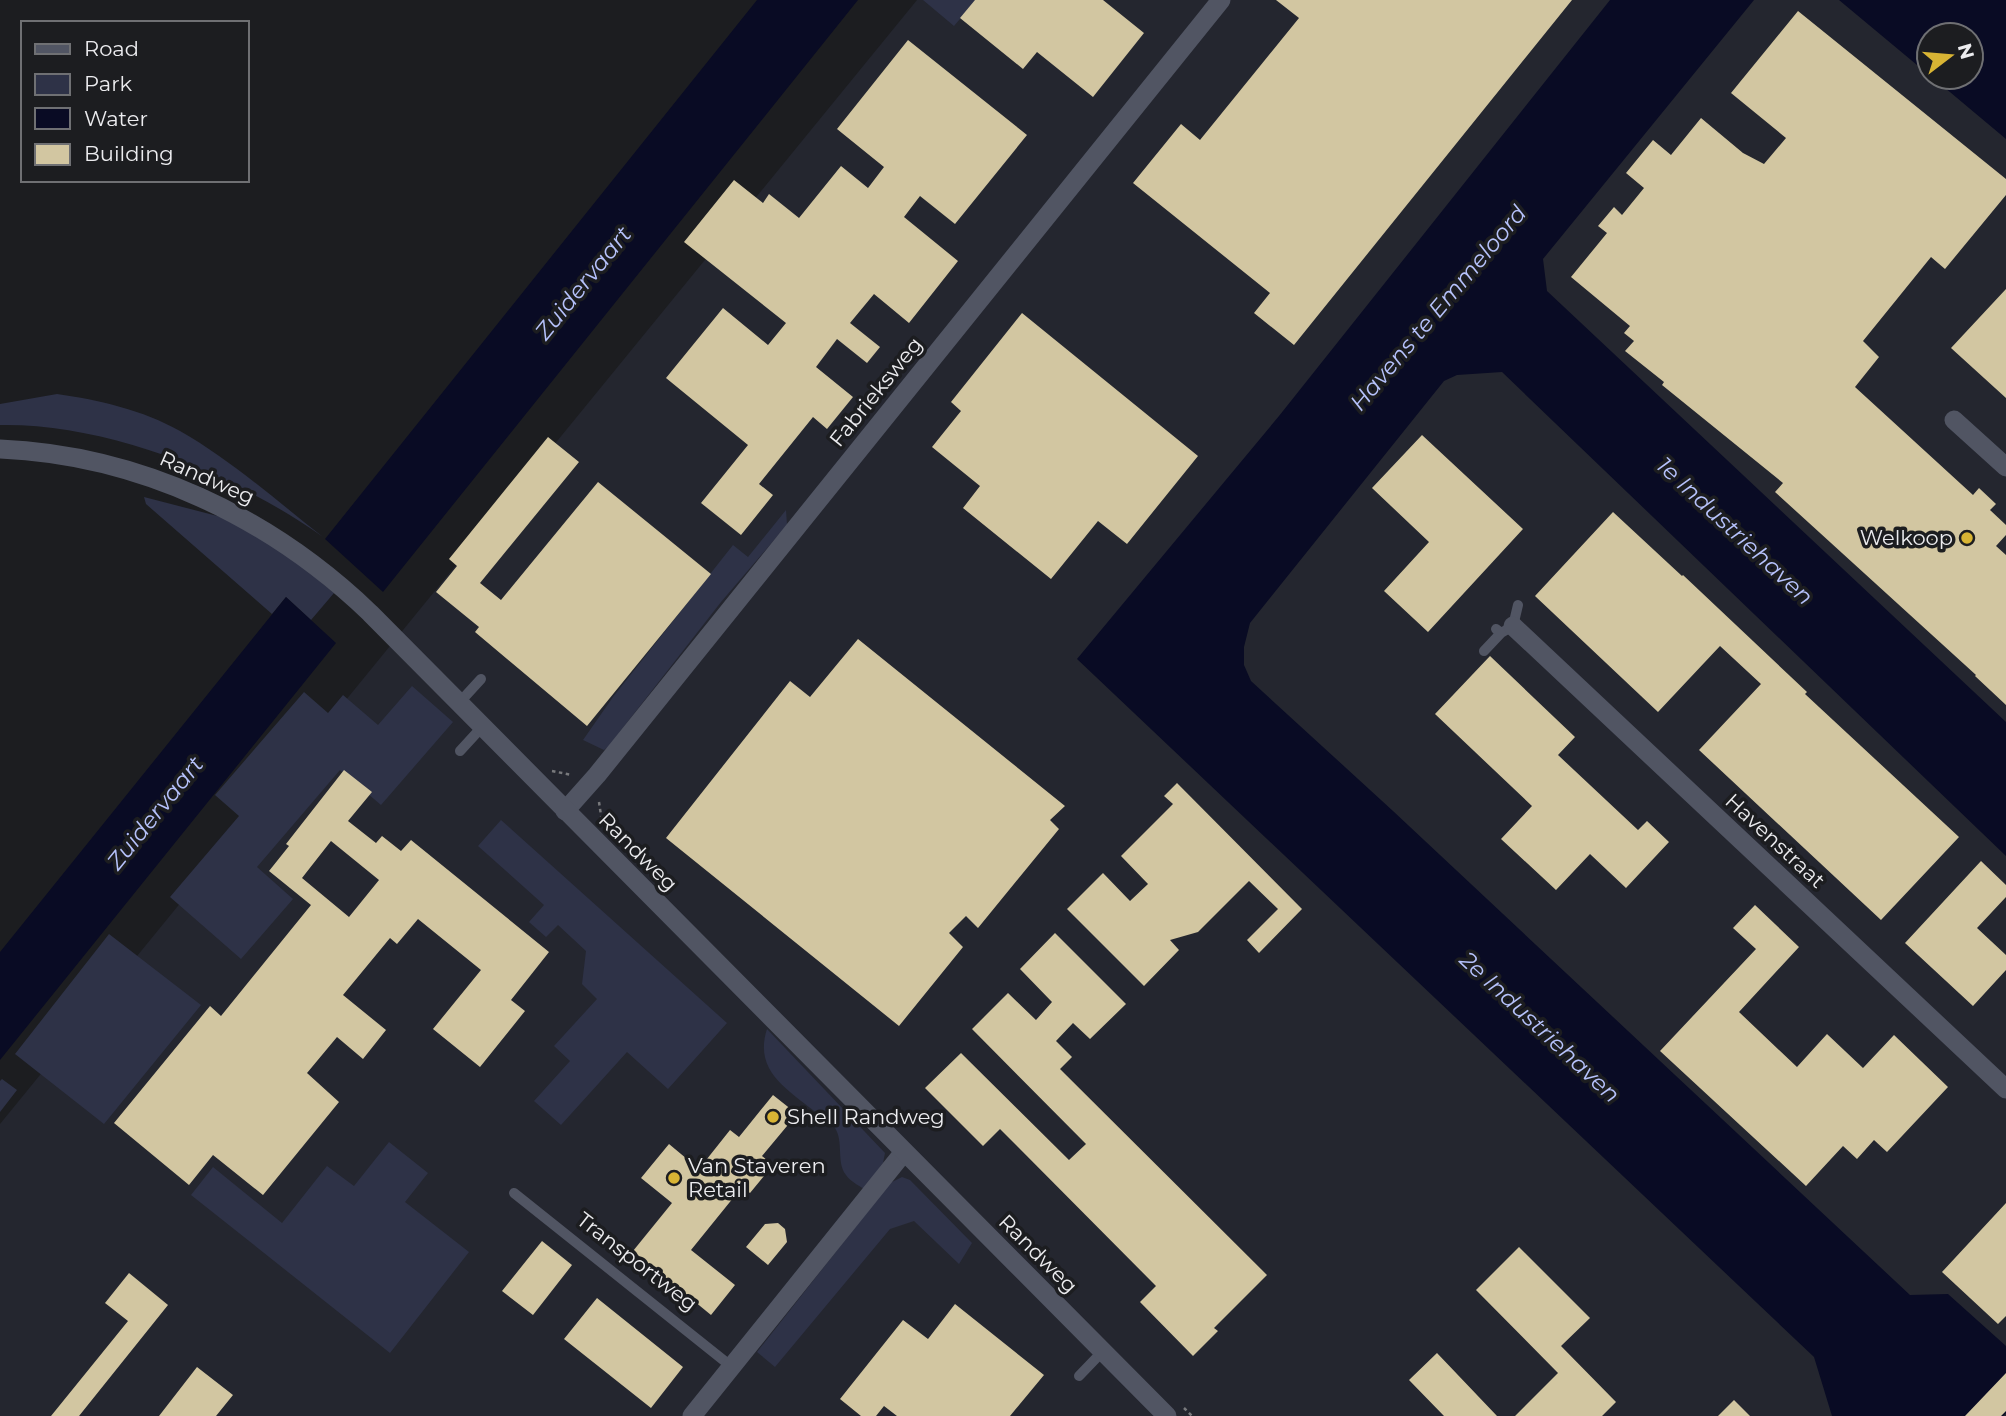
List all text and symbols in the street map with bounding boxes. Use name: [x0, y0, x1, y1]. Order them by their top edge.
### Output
legend: [21, 21, 248, 182]
north arrow: [1915, 21, 1985, 91]
text: Road: [84, 36, 139, 61]
text: N: [1953, 41, 1979, 62]
text: Park: [84, 71, 132, 96]
text: Water: [84, 106, 148, 131]
text: Building: [84, 141, 174, 166]
water label: Havens te Emmeloord: [1344, 199, 1532, 416]
water label: Zuidervaart: [528, 220, 638, 346]
street label: Fabrieksweg: [824, 332, 927, 451]
street label: Randweg: [156, 446, 258, 510]
water label: 1e Industriehaven: [1651, 451, 1819, 611]
place label: Welkoop: [1860, 525, 1953, 550]
marker: Welkoop: [1959, 530, 1975, 546]
water label: Zuidervaart: [100, 750, 210, 876]
street label: Havenstraat: [1720, 788, 1830, 893]
street label: Randweg: [594, 807, 683, 896]
water label: 2e Industriehaven: [1453, 945, 1626, 1108]
place label: Shell Randweg: [787, 1104, 945, 1129]
marker: Shell Randweg: [765, 1109, 781, 1125]
place label: Van Staveren Retail: [688, 1153, 826, 1202]
marker: Van Staveren Retail: [666, 1170, 682, 1186]
street label: Transportweg: [572, 1207, 702, 1316]
street label: Randweg: [994, 1209, 1083, 1298]

